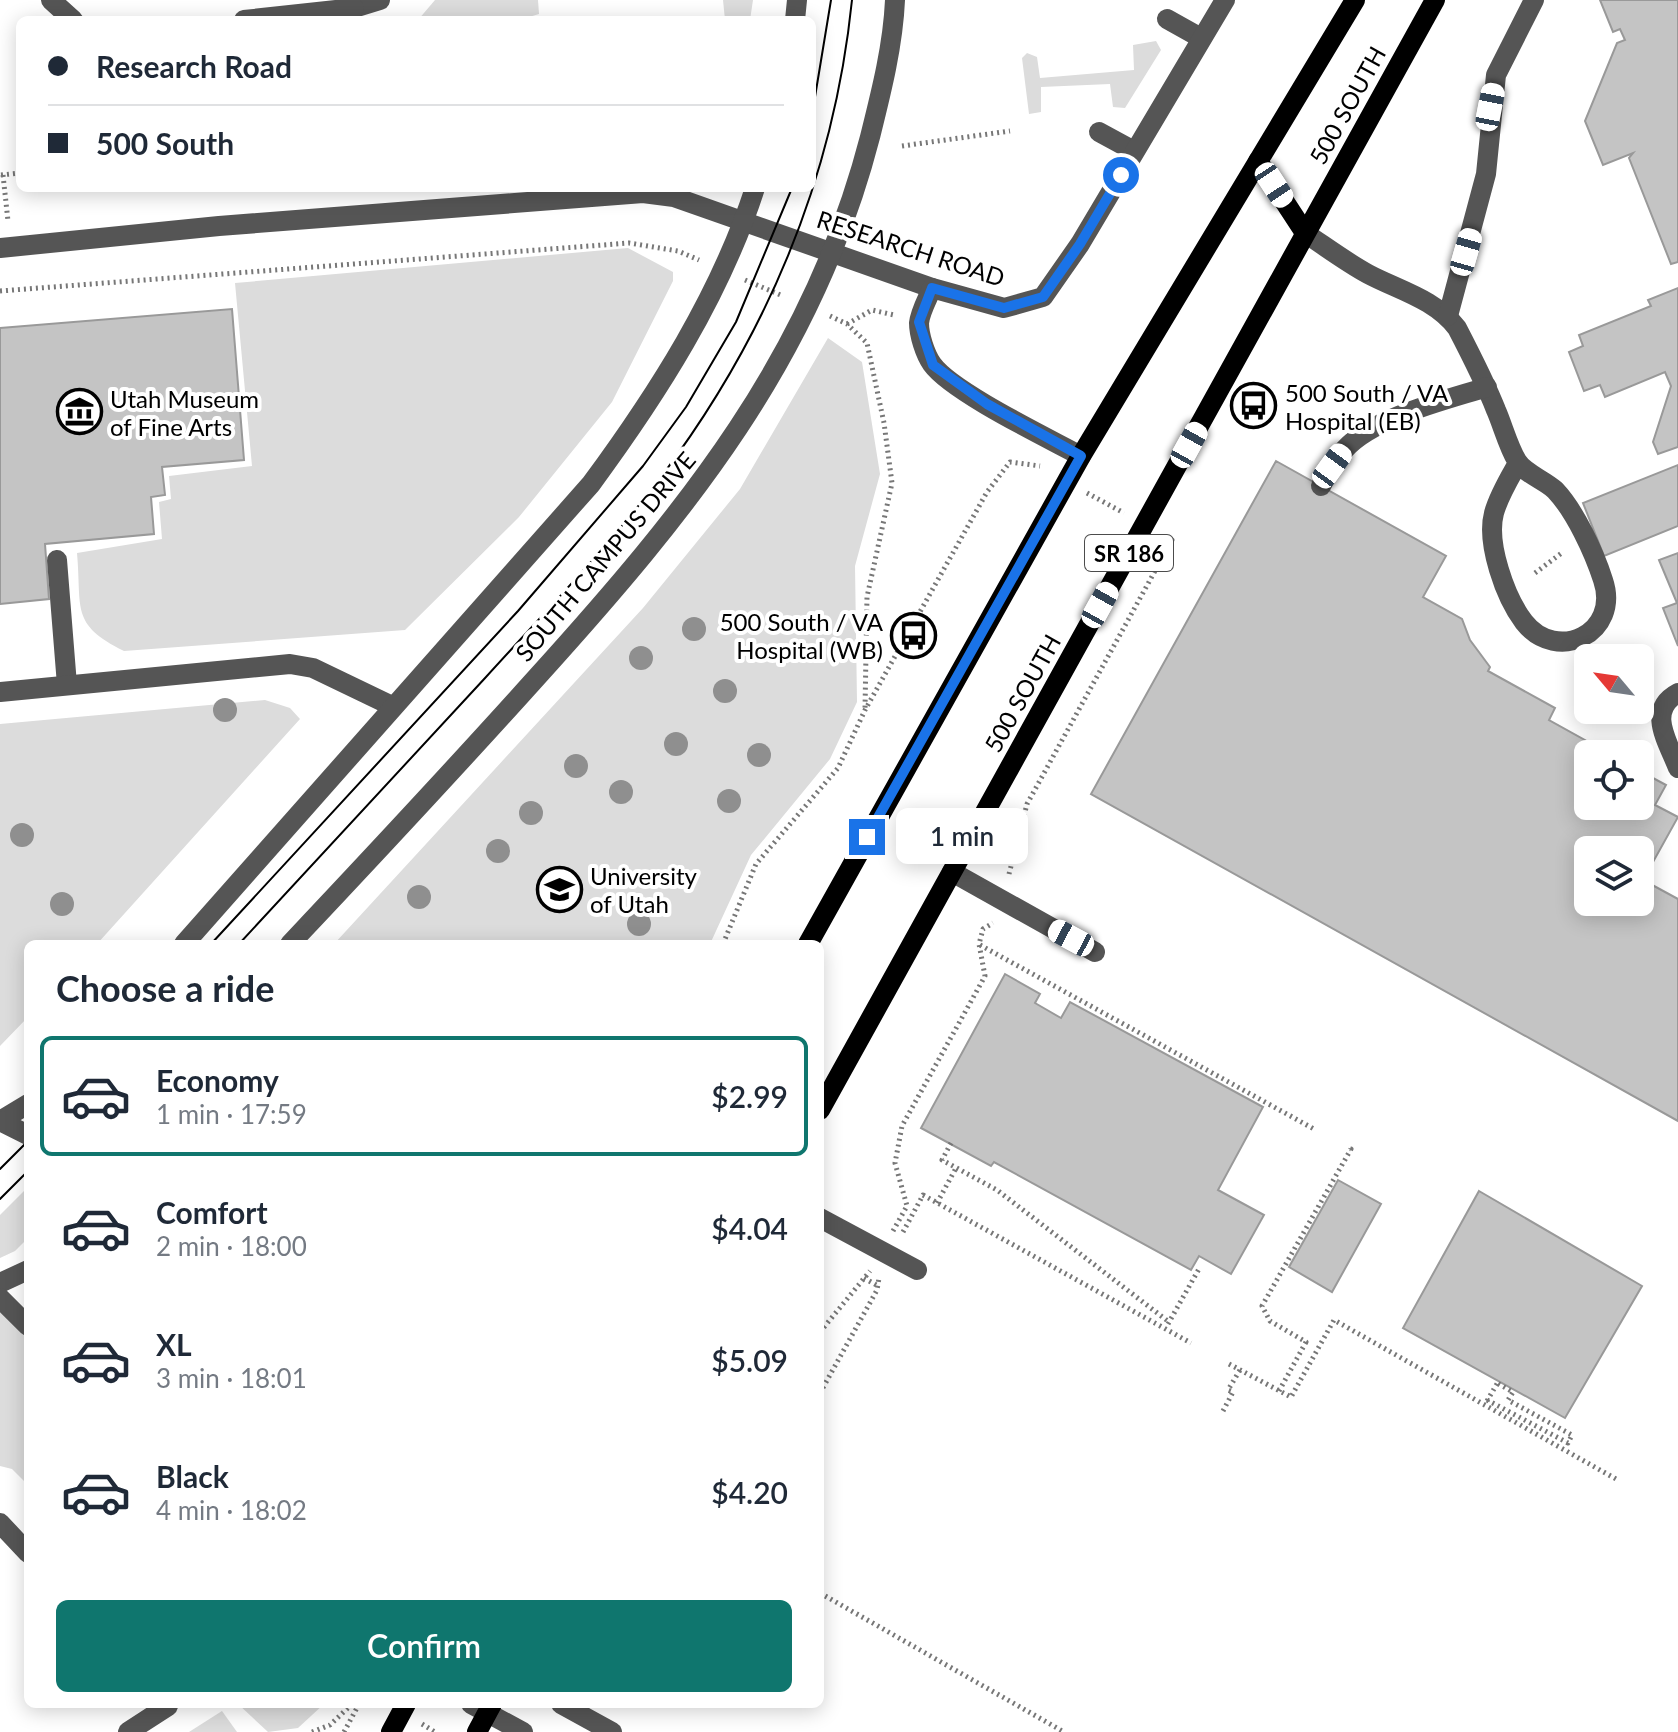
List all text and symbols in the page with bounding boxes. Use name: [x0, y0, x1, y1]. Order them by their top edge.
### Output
street label: 500 SOUTH: [1303, 41, 1391, 169]
text: Research Road: [96, 48, 292, 84]
car: [1474, 81, 1506, 133]
text: 500 South: [96, 125, 234, 161]
route start: [1103, 157, 1139, 193]
car: [1251, 158, 1297, 212]
street label: RESEARCH ROAD: [814, 204, 1008, 292]
car: [1448, 226, 1484, 278]
place label: 500 South / VA Hospital (EB): [1285, 378, 1449, 435]
bus stop icon: 500 South / VA Hospital (EB): [1230, 382, 1278, 430]
place label: Utah Museum of Fine Arts: [110, 384, 259, 441]
museum icon: Utah Museum of Fine Arts: [55, 388, 103, 436]
car: [1167, 418, 1211, 472]
car: [1308, 440, 1356, 492]
street label: SOUTH CAMPUS DRIVE: [509, 445, 701, 667]
road number: SR 186: [1085, 535, 1173, 571]
car: [1078, 578, 1122, 632]
place label: 500 South / VA Hospital (WB): [720, 607, 884, 664]
bus stop icon: 500 South / VA Hospital (WB): [890, 611, 938, 659]
street label: 500 SOUTH: [978, 629, 1066, 757]
north arrow: [1574, 644, 1654, 724]
map controls: [1574, 644, 1654, 916]
button: locate: [1574, 740, 1654, 820]
callout: 1 min: [895, 809, 1027, 865]
route end: [849, 819, 885, 855]
text: 1 min: [930, 820, 994, 852]
button: layers: [1574, 836, 1654, 916]
place label: University of Utah: [590, 861, 698, 918]
school or university icon: University of Utah: [535, 865, 583, 913]
car: [1044, 916, 1098, 960]
text: Choose a ride: [56, 966, 275, 1010]
icon: car: [60, 1060, 132, 1132]
text: Economy: [156, 1062, 279, 1098]
text: $2.99: [711, 1078, 788, 1114]
text: 1 min · 17:59: [156, 1098, 307, 1130]
icon: car: [60, 1192, 132, 1264]
text: Comfort: [156, 1194, 268, 1230]
text: $4.04: [711, 1210, 788, 1246]
text: 2 min · 18:00: [156, 1230, 307, 1262]
icon: car: [60, 1324, 132, 1396]
text: XL: [156, 1326, 192, 1362]
text: $5.09: [711, 1342, 788, 1378]
text: 3 min · 18:01: [156, 1362, 307, 1394]
icon: car: [60, 1456, 132, 1528]
text: Black: [156, 1458, 229, 1494]
text: $4.20: [711, 1474, 788, 1510]
text: 4 min · 18:02: [156, 1494, 307, 1526]
button: Confirm: [56, 1600, 792, 1692]

